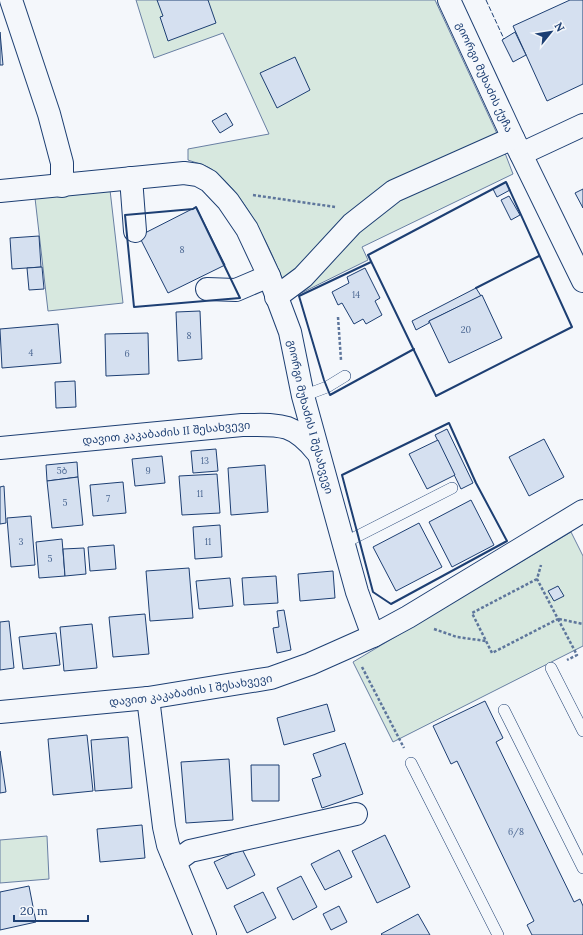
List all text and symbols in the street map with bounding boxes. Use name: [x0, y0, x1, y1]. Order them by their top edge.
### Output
north arrow: [531, 12, 571, 52]
street label: გიორგი მუხაძის ქუჩა: [453, 20, 516, 134]
text: N: [551, 20, 568, 35]
house number: 8: [179, 244, 185, 255]
house number: 14: [352, 289, 360, 300]
house number: 20: [461, 324, 472, 335]
house number: 8: [186, 330, 192, 341]
street label: გიორგი მუხაძის I შესახვევი: [285, 339, 337, 495]
house number: 4: [29, 347, 34, 358]
house number: 6: [124, 348, 130, 359]
street label: დავით კაკაბაძის II შესახვევი: [82, 418, 250, 447]
house number: 13: [201, 455, 209, 466]
house number: 5ბ: [57, 465, 67, 476]
house number: 9: [145, 465, 151, 476]
house number: 11: [197, 488, 203, 499]
house number: 7: [106, 493, 110, 504]
house number: 5: [63, 497, 68, 508]
house number: 3: [18, 536, 24, 547]
house number: 11: [205, 536, 211, 547]
house number: 5: [48, 553, 53, 564]
street label: დავით კაკაბაძის I შესახვევი: [109, 671, 273, 709]
house number: 6/8: [508, 826, 524, 838]
scale bar: [14, 897, 88, 923]
text: 20 m: [20, 903, 48, 918]

